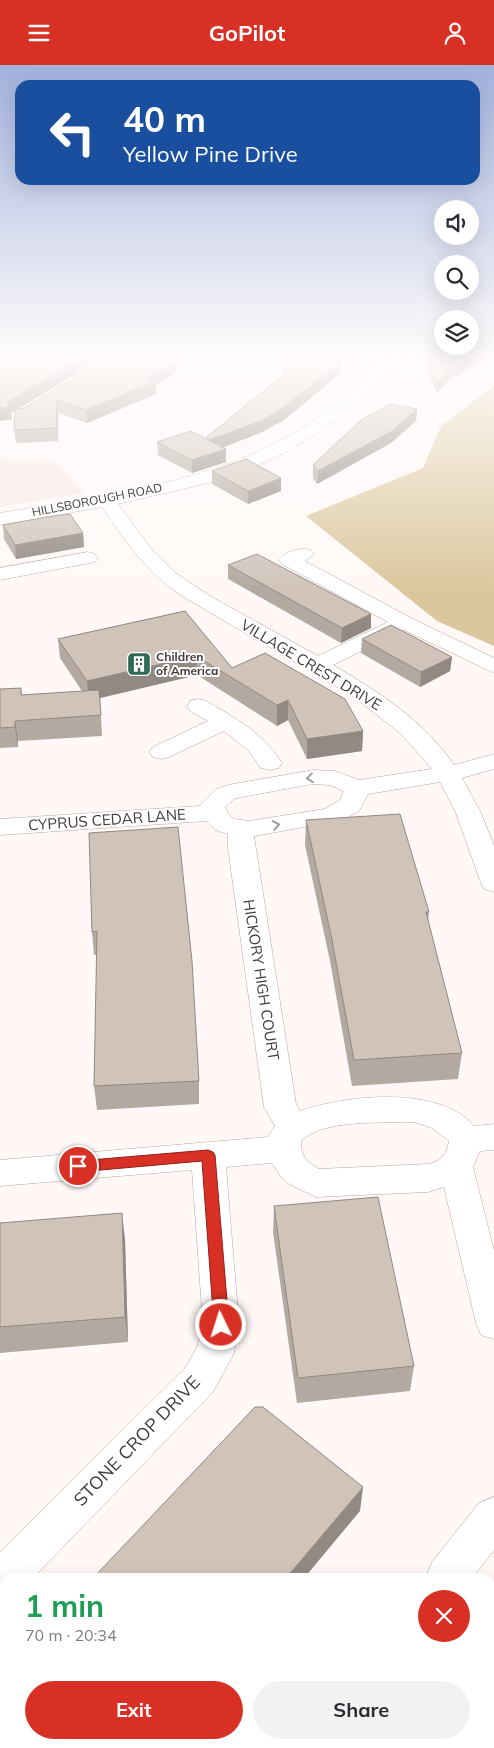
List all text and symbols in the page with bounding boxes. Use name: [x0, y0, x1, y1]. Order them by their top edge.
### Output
icon: menu: [25, 19, 53, 47]
text: GoPilot: [209, 19, 285, 47]
icon: person: [441, 19, 469, 47]
text: 40 m: [123, 97, 206, 141]
icon: left: [40, 100, 105, 165]
text: Yellow Pine Drive: [123, 140, 298, 168]
map controls: [434, 200, 479, 355]
button: sound: [434, 200, 479, 245]
button: search: [434, 255, 479, 300]
button: layers: [434, 310, 479, 355]
street label: HILLSBOROUGH ROAD: [30, 479, 163, 520]
street label: VILLAGE CREST DRIVE: [237, 615, 385, 714]
place label: Children of America: [156, 649, 218, 678]
building icon: Children of America: [126, 651, 152, 677]
one-way arrow: [305, 772, 313, 783]
street label: CYPRUS CEDAR LANE: [27, 805, 187, 834]
one-way arrow: [271, 821, 280, 831]
street label: HICKORY HIGH COURT: [239, 898, 284, 1062]
pin: [57, 1145, 99, 1187]
icon: arrive: [64, 1152, 92, 1180]
position arrow: [194, 1298, 246, 1350]
street label: STONE CROP DRIVE: [69, 1371, 205, 1511]
text: 1 min: [25, 1587, 104, 1625]
button: close: [418, 1590, 470, 1642]
text: 70 m · 20:34: [25, 1625, 117, 1645]
button: Exit: [25, 1681, 243, 1739]
button: Share: [253, 1681, 470, 1739]

